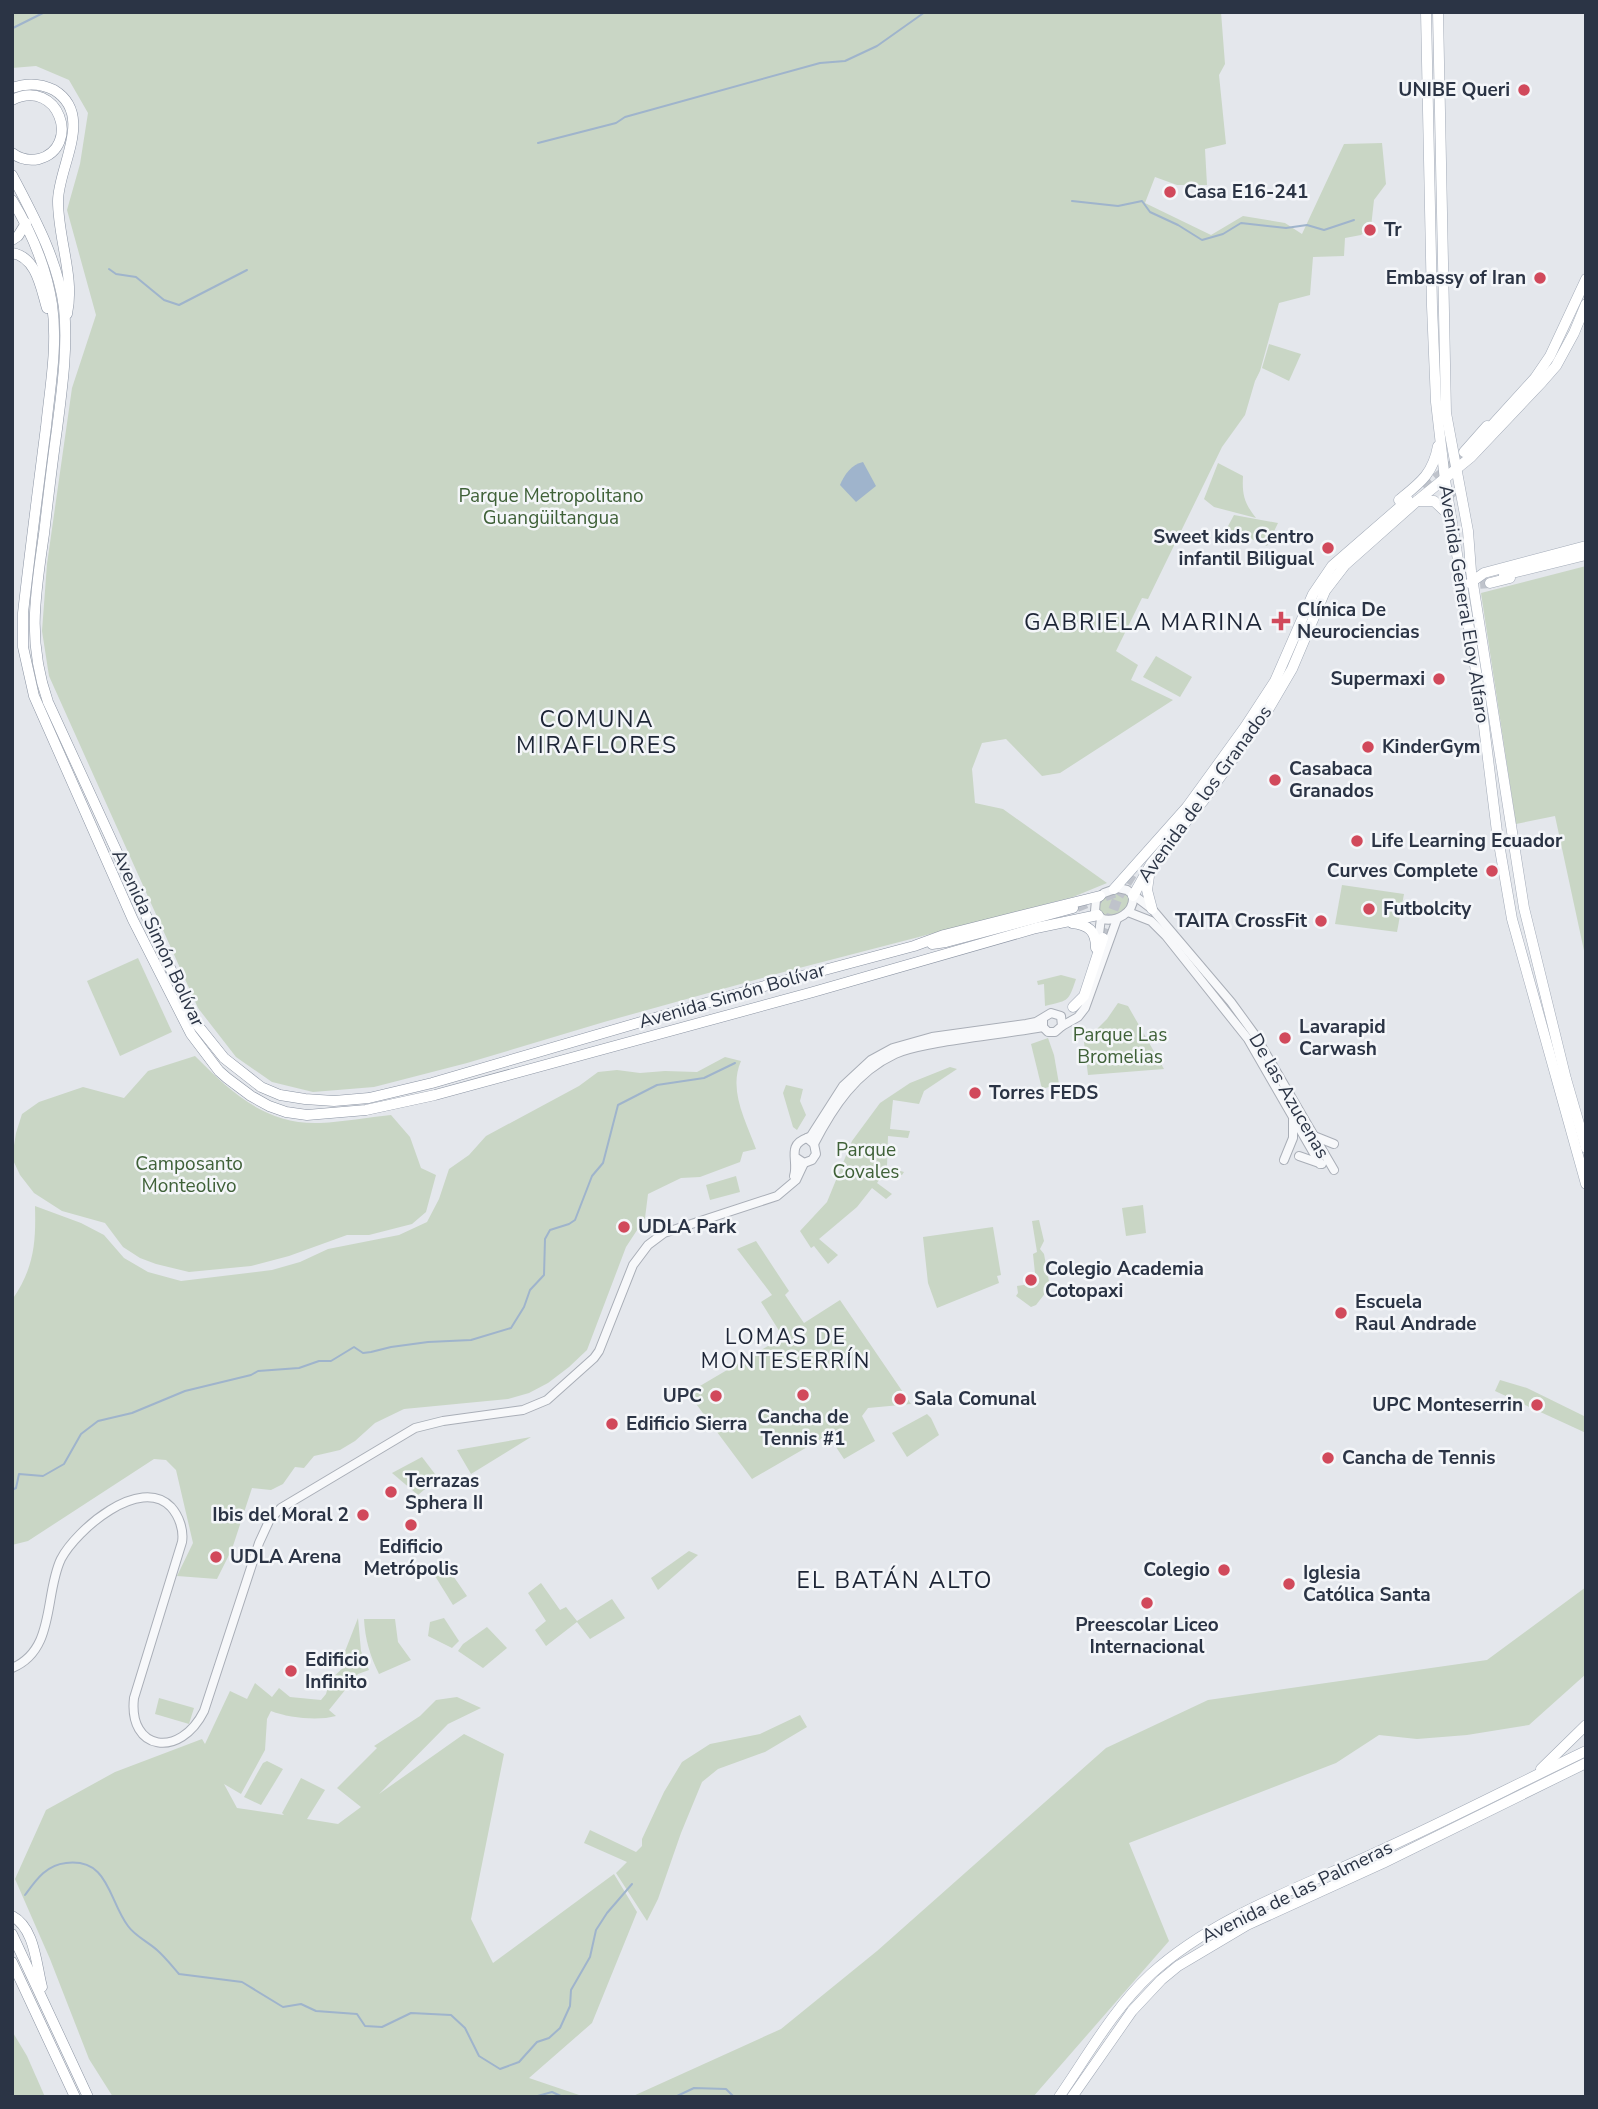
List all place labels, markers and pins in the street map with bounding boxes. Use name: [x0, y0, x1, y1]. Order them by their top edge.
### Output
place label: UNIBE Queri: [1398, 77, 1510, 103]
marker: UNIBE Queri: [1516, 82, 1532, 98]
place label: Casa E16-241: [1184, 179, 1308, 205]
marker: Casa E16-241: [1162, 184, 1178, 200]
place label: Tr: [1384, 217, 1402, 243]
marker: Tr: [1362, 222, 1378, 238]
place label: Embassy of Iran: [1386, 265, 1526, 291]
marker: Embassy of Iran: [1532, 270, 1548, 286]
place label: Sweet kids Centro infantil Biligual: [1153, 524, 1314, 572]
marker: Sweet kids Centro infantil Biligual: [1320, 540, 1336, 556]
place label: Clínica De Neurociencias: [1297, 597, 1419, 645]
marker: Clínica De Neurociencias: [1271, 611, 1291, 631]
place label: Supermaxi: [1331, 666, 1425, 692]
marker: Supermaxi: [1431, 671, 1447, 687]
place label: KinderGym: [1382, 734, 1480, 760]
marker: KinderGym: [1360, 739, 1376, 755]
place label: Casabaca Granados: [1289, 756, 1374, 804]
marker: Casabaca Granados: [1267, 772, 1283, 788]
place label: Life Learning Ecuador: [1371, 828, 1563, 854]
marker: Life Learning Ecuador: [1349, 833, 1365, 849]
place label: Curves Complete: [1327, 858, 1478, 884]
marker: Curves Complete: [1484, 863, 1500, 879]
place label: Futbolcity: [1383, 896, 1472, 922]
marker: Futbolcity: [1361, 901, 1377, 917]
place label: TAITA CrossFit: [1175, 908, 1308, 934]
marker: TAITA CrossFit: [1313, 913, 1329, 929]
place label: Lavarapid Carwash: [1299, 1014, 1386, 1062]
marker: Lavarapid Carwash: [1277, 1030, 1293, 1046]
place label: Torres FEDS: [989, 1080, 1098, 1106]
marker: Torres FEDS: [967, 1085, 983, 1101]
place label: UDLA Park: [638, 1214, 737, 1240]
marker: UDLA Park: [616, 1219, 632, 1235]
place label: Colegio Academia Cotopaxi: [1045, 1256, 1204, 1304]
marker: Colegio Academia Cotopaxi: [1023, 1272, 1039, 1288]
place label: Escuela Raul Andrade: [1355, 1289, 1477, 1337]
marker: Escuela Raul Andrade: [1333, 1305, 1349, 1321]
place label: UPC: [663, 1383, 702, 1409]
place label: Sala Comunal: [914, 1386, 1036, 1412]
marker: Cancha de Tennis #1: [795, 1387, 811, 1403]
marker: UPC: [708, 1388, 724, 1404]
marker: Sala Comunal: [892, 1391, 908, 1407]
place label: UPC Monteserrin: [1372, 1392, 1523, 1418]
marker: UPC Monteserrin: [1529, 1397, 1545, 1413]
place label: Cancha de Tennis #1: [757, 1404, 849, 1452]
place label: Edificio Sierra: [626, 1411, 747, 1437]
marker: Edificio Sierra: [604, 1416, 620, 1432]
place label: Cancha de Tennis: [1342, 1445, 1495, 1471]
marker: Cancha de Tennis: [1320, 1450, 1336, 1466]
place label: Terrazas Sphera II: [405, 1468, 483, 1516]
marker: Terrazas Sphera II: [383, 1484, 399, 1500]
place label: Ibis del Moral 2: [212, 1502, 349, 1528]
marker: Ibis del Moral 2: [355, 1507, 371, 1523]
marker: Edificio Metrópolis: [403, 1517, 419, 1533]
place label: Edificio Metrópolis: [364, 1534, 458, 1582]
place label: UDLA Arena: [230, 1544, 341, 1570]
marker: UDLA Arena: [208, 1549, 224, 1565]
place label: Colegio: [1143, 1557, 1210, 1583]
place label: Iglesia Católica Santa: [1303, 1560, 1431, 1608]
marker: Colegio: [1216, 1562, 1232, 1578]
marker: Iglesia Católica Santa: [1281, 1576, 1297, 1592]
marker: Preescolar Liceo Internacional: [1139, 1595, 1155, 1611]
place label: Preescolar Liceo Internacional: [1075, 1612, 1219, 1660]
place label: Edificio Infinito: [305, 1647, 369, 1695]
marker: Edificio Infinito: [283, 1663, 299, 1679]

